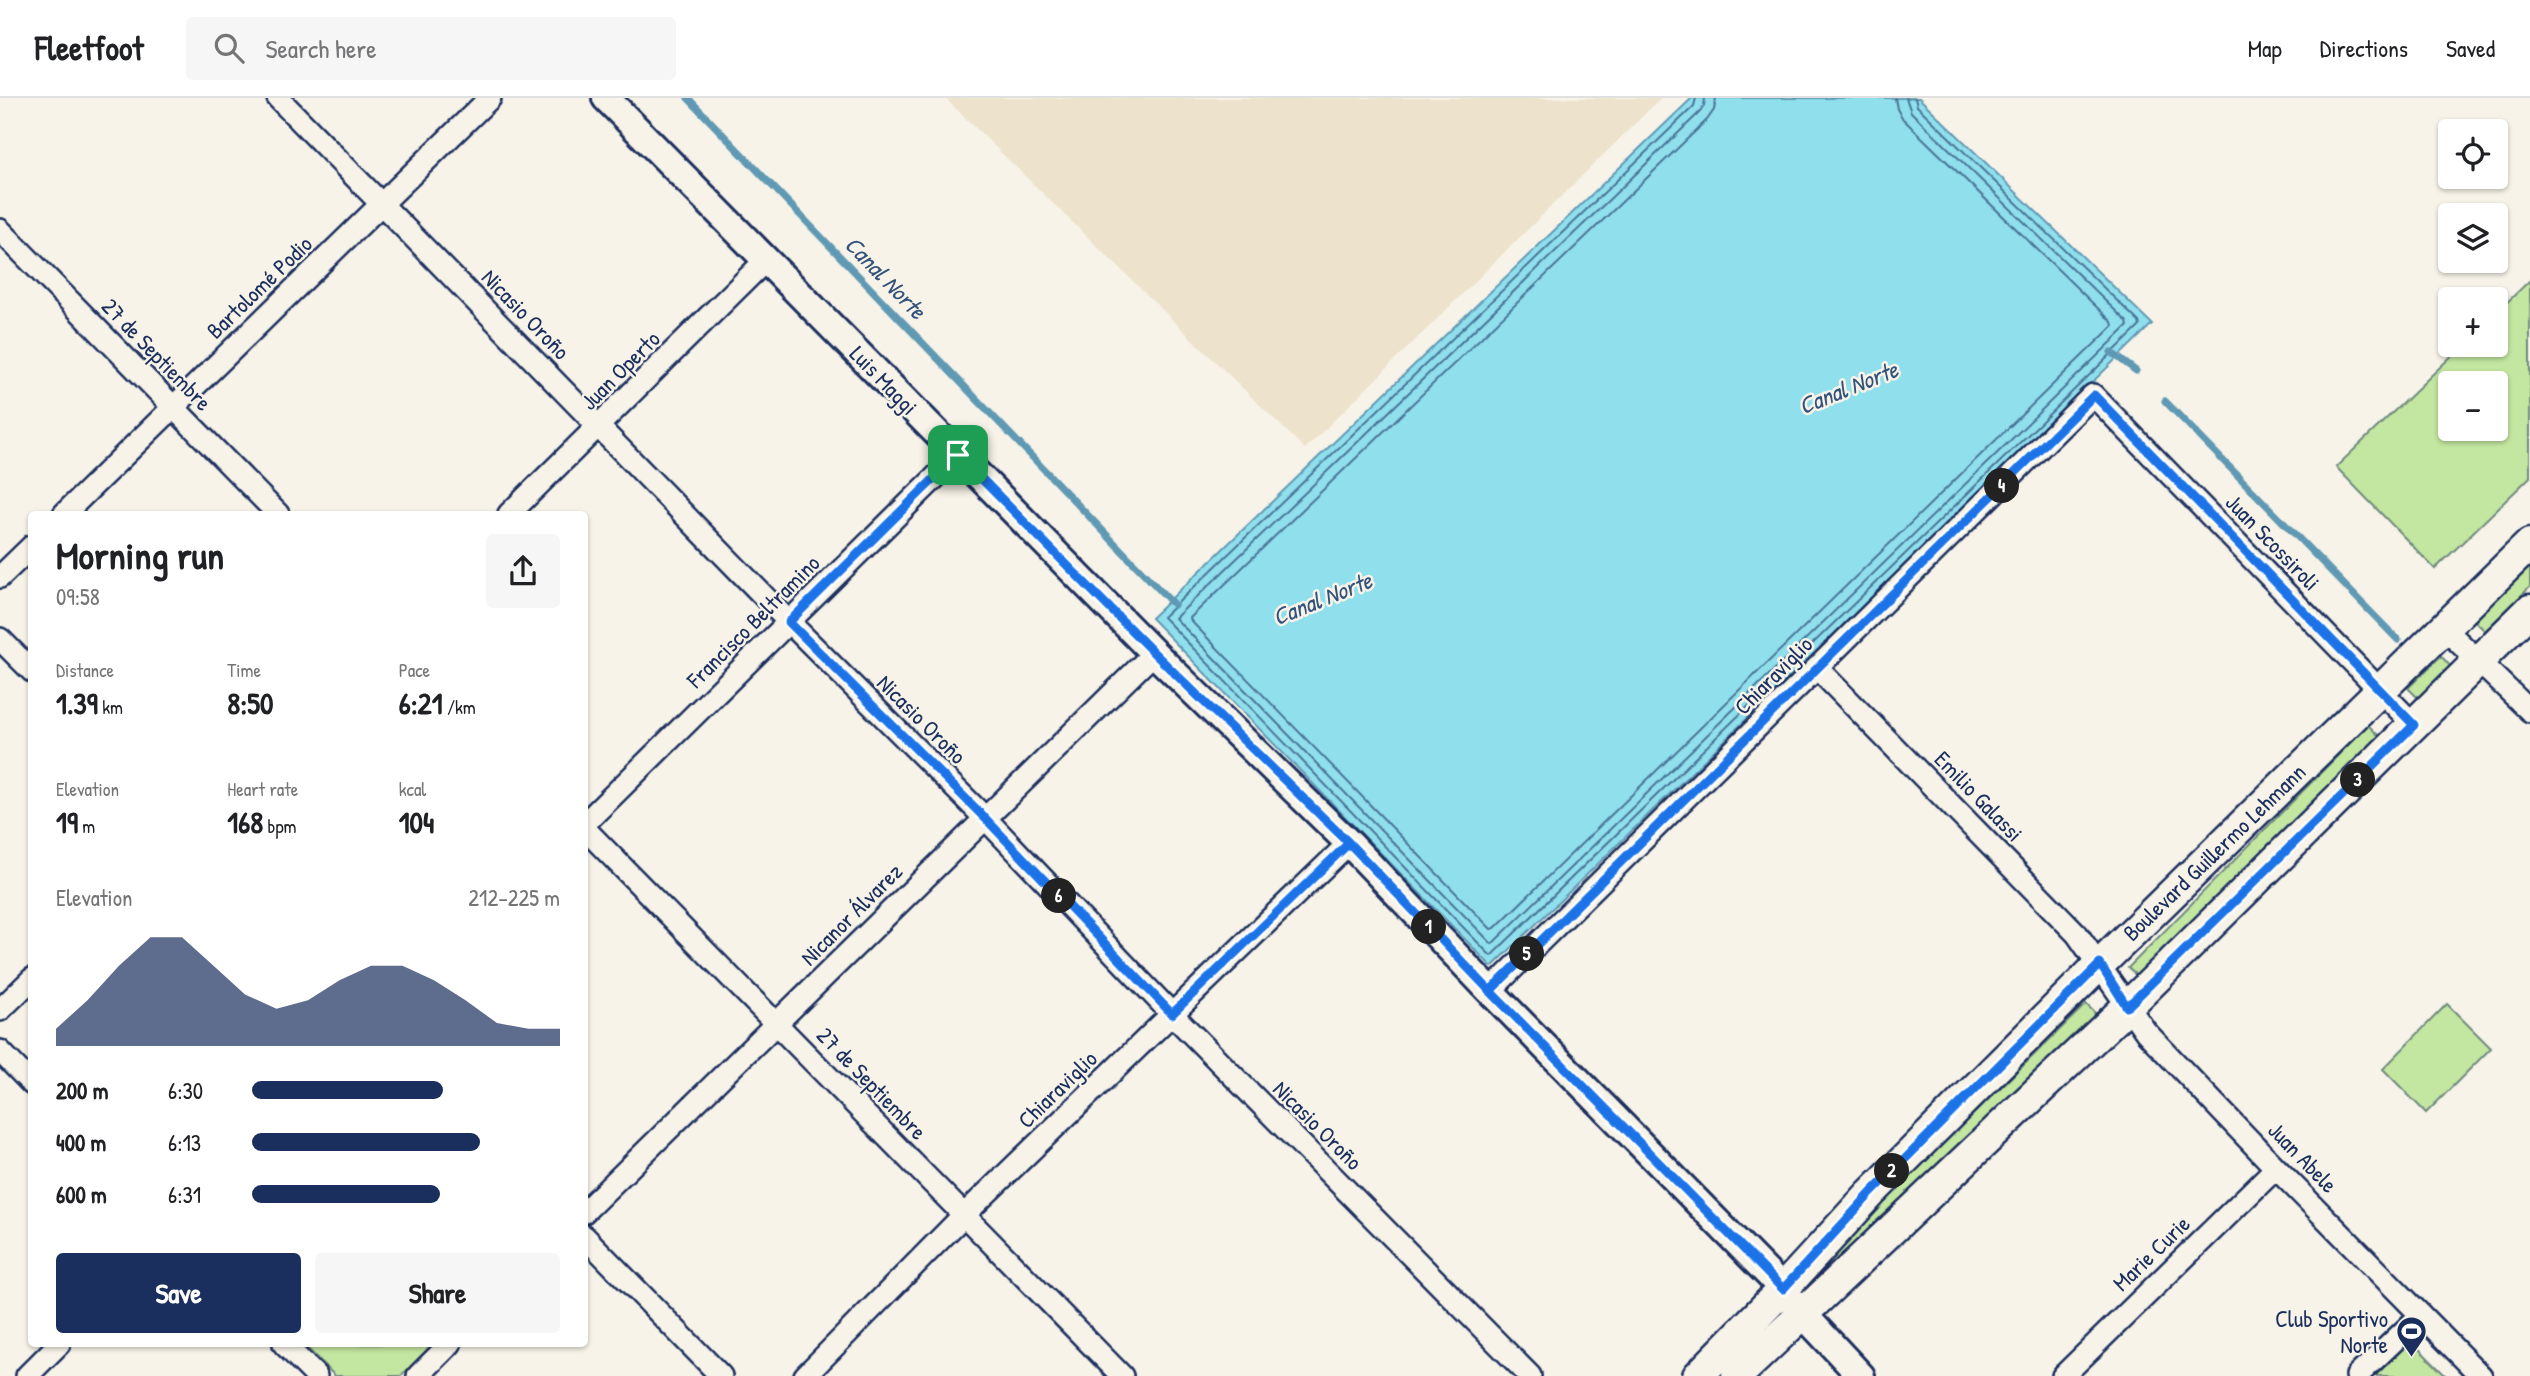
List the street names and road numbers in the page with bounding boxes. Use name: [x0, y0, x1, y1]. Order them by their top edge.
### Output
street label: Bartolomé Podio: [199, 229, 319, 345]
street label: Nicasio Oroño: [475, 262, 577, 366]
street label: 27 de Septiembre: [95, 291, 219, 417]
street label: Juan Operto: [574, 324, 666, 416]
street label: Luis Maggi: [843, 339, 925, 421]
street label: Juan Scossiroli: [2219, 487, 2327, 597]
street label: Francisco Beltramino: [679, 548, 826, 695]
street label: Chiaraviglio: [1727, 629, 1819, 721]
street label: Nicasio Oroño: [871, 668, 973, 770]
street label: Emilio Galassi: [1928, 744, 2030, 848]
street label: Boulevard Guillermo Lehmann: [2116, 756, 2312, 948]
street label: Nicanor Álvarez: [793, 856, 909, 972]
street label: 27 de Septiembre: [810, 1020, 934, 1146]
street label: Chiaraviglio: [1010, 1043, 1104, 1135]
street label: Nicasio Oroño: [1267, 1074, 1369, 1176]
street label: Juan Abele: [2261, 1115, 2345, 1199]
street label: Marie Curie: [2106, 1208, 2196, 1298]

